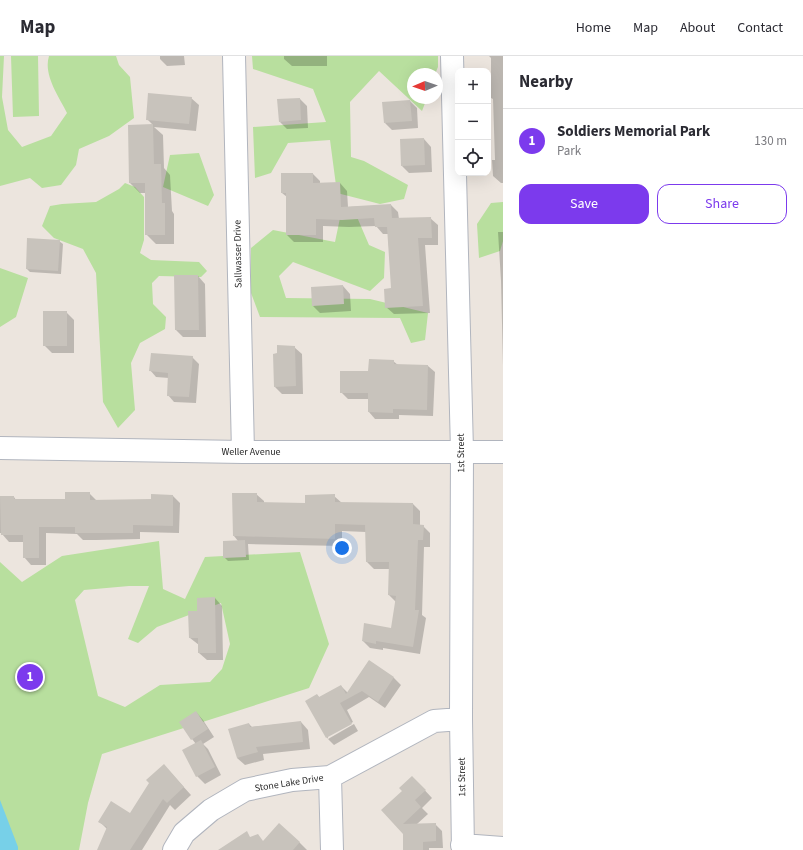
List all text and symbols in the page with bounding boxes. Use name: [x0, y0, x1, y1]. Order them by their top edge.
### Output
text: Map: [20, 14, 55, 41]
text: Home: [576, 18, 611, 38]
text: Map: [633, 18, 658, 38]
text: About: [680, 18, 715, 38]
text: Contact: [737, 18, 783, 38]
north arrow: [407, 68, 443, 104]
map controls: [455, 68, 491, 176]
button: +: [455, 68, 491, 104]
text: Nearby: [519, 70, 573, 94]
button: −: [455, 104, 491, 140]
text: Soldiers Memorial Park: [557, 121, 710, 142]
text: 1: [529, 132, 535, 150]
text: 130 m: [754, 132, 787, 150]
button: locate: [455, 140, 491, 176]
text: Park: [557, 142, 581, 160]
button: Save: [519, 184, 649, 224]
button: Share: [657, 184, 787, 224]
street label: Sallwasser Drive: [230, 220, 246, 288]
street label: 1st Street: [454, 433, 468, 473]
street label: Weller Avenue: [221, 445, 281, 459]
your location: [332, 538, 352, 558]
pin: 1: [17, 662, 43, 692]
street label: 1st Street: [455, 757, 469, 797]
street label: Stone Lake Drive: [254, 771, 324, 795]

